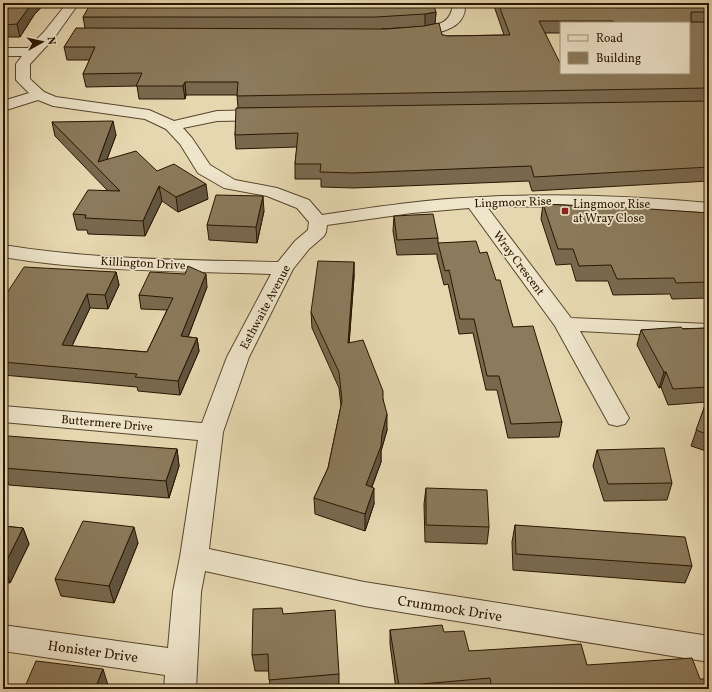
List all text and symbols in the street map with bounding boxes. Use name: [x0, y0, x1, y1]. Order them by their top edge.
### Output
north arrow: [22, 22, 62, 62]
legend: [560, 22, 690, 74]
text: Road: [596, 31, 623, 47]
text: N: [42, 36, 58, 46]
text: Building: [596, 51, 641, 67]
street label: Lingmoor Rise: [474, 194, 552, 212]
place label: Lingmoor Rise at Wray Close: [573, 197, 650, 227]
marker: Lingmoor Rise at Wray Close: [560, 206, 570, 216]
street label: Wray Crescent: [489, 228, 548, 299]
street label: Killington Drive: [100, 254, 186, 274]
street label: Esthwaite Avenue: [237, 262, 295, 353]
street label: Buttermere Drive: [60, 412, 154, 436]
street label: Crummock Drive: [396, 592, 504, 627]
street label: Honister Drive: [46, 637, 139, 668]

